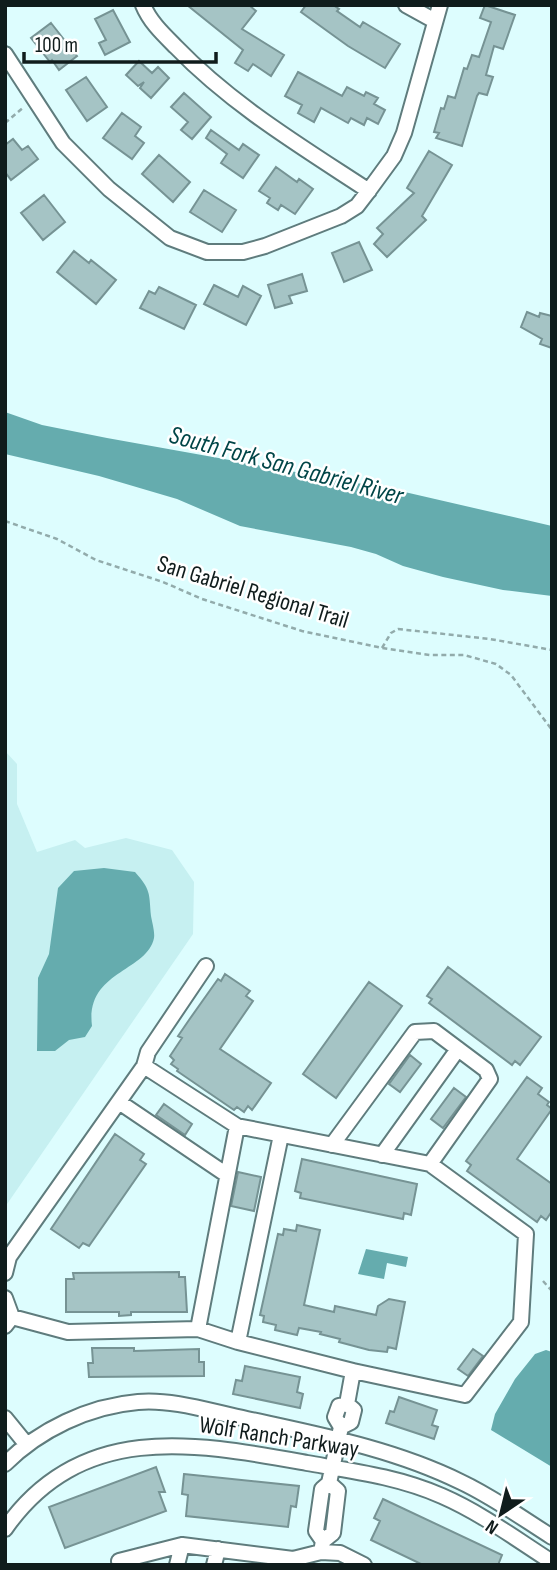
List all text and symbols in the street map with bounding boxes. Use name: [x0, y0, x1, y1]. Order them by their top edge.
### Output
scale bar: [24, 21, 217, 65]
text: 100 m: [35, 33, 78, 58]
water label: South Fork San Gabriel River: [166, 420, 408, 513]
street label: San Gabriel Regional Trail: [154, 549, 352, 635]
street label: Wolf Ranch Parkway: [197, 1410, 361, 1464]
north arrow: [466, 1479, 536, 1549]
text: N: [481, 1514, 503, 1539]

